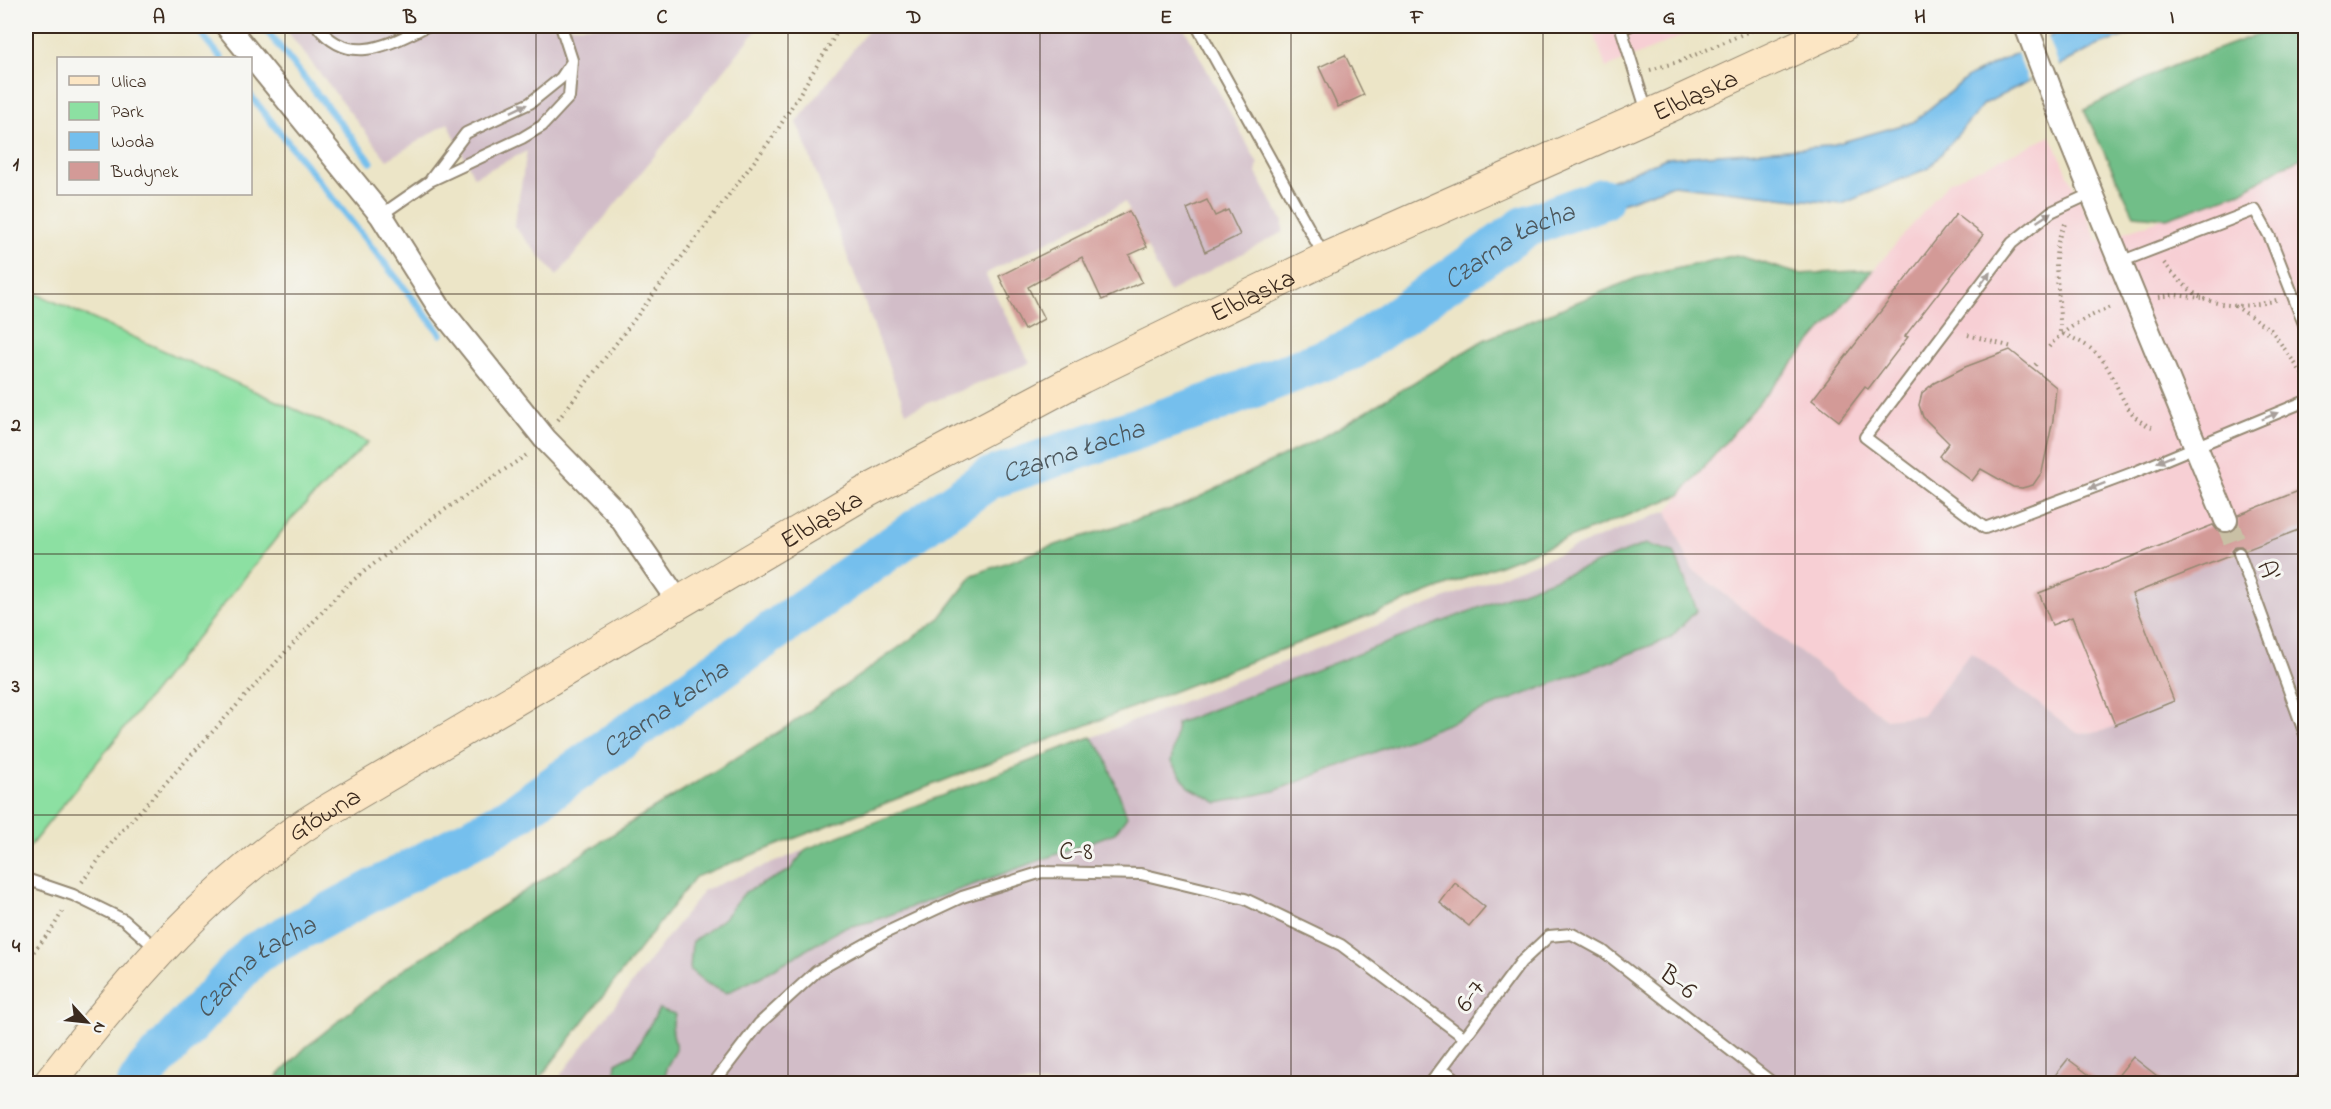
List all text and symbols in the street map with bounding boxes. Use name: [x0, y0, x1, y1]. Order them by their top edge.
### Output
text: A: [153, 4, 165, 33]
text: B: [402, 4, 417, 33]
text: C: [657, 4, 668, 33]
text: D: [906, 4, 921, 33]
text: E: [1160, 4, 1172, 33]
text: F: [1410, 4, 1424, 33]
text: G: [1663, 4, 1676, 33]
text: H: [1914, 4, 1926, 33]
text: I: [2170, 4, 2175, 33]
legend: [57, 57, 252, 195]
street label: Elbląska: [1647, 61, 1745, 133]
text: Ulica: [111, 70, 146, 96]
text: Park: [111, 100, 144, 126]
one-way arrow: [510, 104, 527, 113]
text: Woda: [111, 130, 154, 156]
text: 1: [13, 151, 20, 180]
text: Budynek: [110, 160, 178, 186]
water label: Czarna Łacha: [1436, 193, 1581, 301]
one-way arrow: [2036, 211, 2052, 223]
street label: Elbląska: [1204, 260, 1302, 334]
one-way arrow: [1978, 272, 1990, 287]
water label: Czarna Łacha: [997, 410, 1150, 495]
text: 2: [10, 412, 21, 441]
one-way arrow: [2261, 412, 2278, 421]
one-way arrow: [2156, 455, 2174, 464]
street label: Elbląska: [774, 482, 871, 561]
one-way arrow: [2088, 482, 2106, 491]
street label: A': [2245, 556, 2287, 587]
water label: Czarna Łacha: [594, 651, 738, 769]
text: 3: [11, 673, 20, 702]
street label: Główna: [281, 779, 369, 853]
street label: C-8: [1059, 834, 1093, 872]
water label: Czarna Łacha: [187, 907, 324, 1028]
text: 4: [12, 933, 21, 962]
street label: B-6: [1649, 956, 1704, 1010]
street label: 6-7: [1447, 972, 1496, 1021]
north arrow: [57, 992, 117, 1052]
text: N: [85, 1018, 112, 1038]

